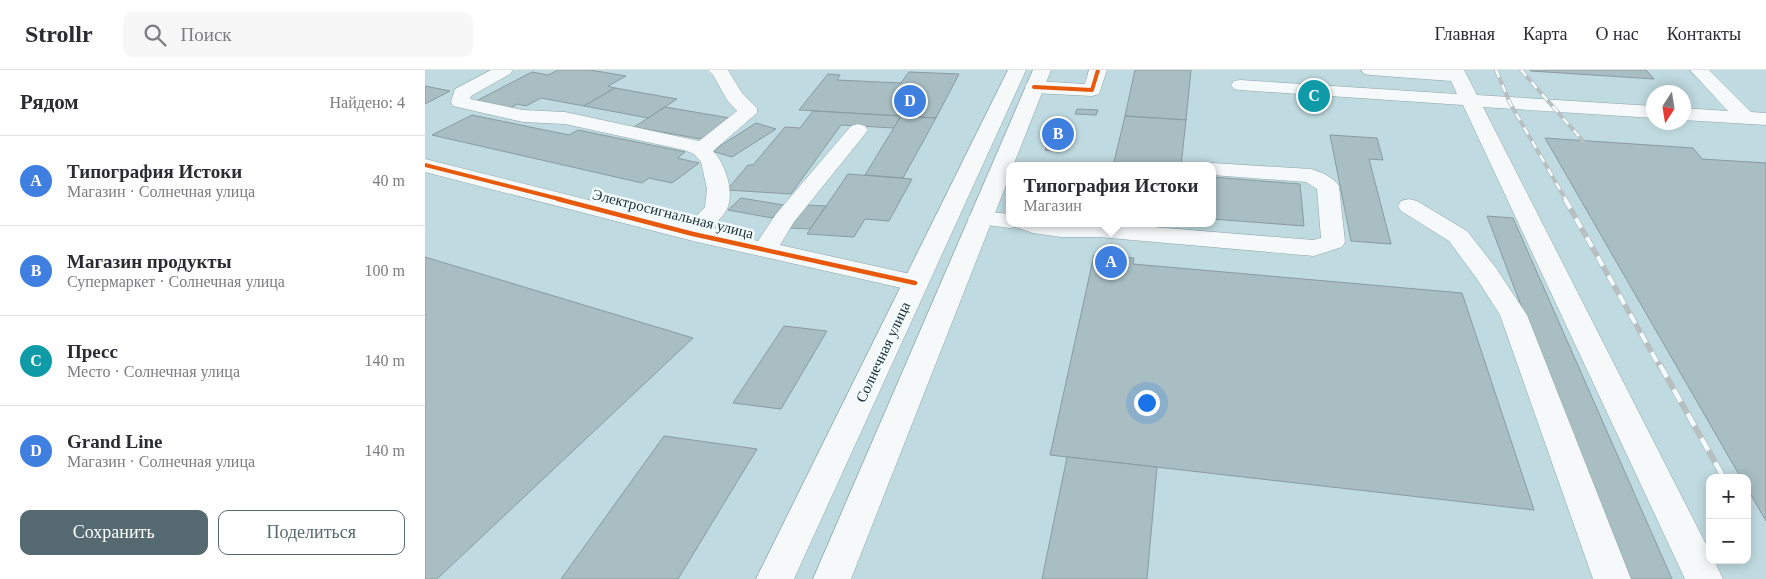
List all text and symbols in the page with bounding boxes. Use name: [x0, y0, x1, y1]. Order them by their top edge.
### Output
search box: [123, 12, 473, 57]
text: Strollr: [25, 21, 93, 47]
icon: search: [141, 21, 169, 49]
text: Поиск: [181, 24, 232, 45]
text: Главная: [1435, 24, 1495, 44]
text: Карта: [1523, 24, 1568, 44]
text: О нас: [1596, 24, 1639, 44]
text: Контакты: [1667, 24, 1741, 44]
pin: C: [1298, 77, 1330, 115]
pin: D: [894, 82, 926, 120]
north arrow: [1646, 85, 1691, 130]
text: Рядом: [20, 90, 79, 114]
text: Найдено: 4: [330, 94, 405, 111]
pin: B: [1042, 115, 1074, 153]
text: Типография Истоки: [67, 161, 242, 182]
popup: [1006, 162, 1216, 227]
text: A: [30, 172, 42, 189]
text: 40 m: [373, 172, 405, 189]
text: Типография Истоки: [1023, 175, 1199, 196]
text: Магазин · Солнечная улица: [67, 183, 255, 200]
street label: Электросигнальная улица: [591, 186, 756, 242]
text: Магазин: [1023, 197, 1082, 214]
pin: A: [1095, 243, 1127, 281]
text: Магазин продукты: [67, 251, 232, 272]
text: B: [31, 262, 41, 279]
text: 100 m: [365, 262, 405, 279]
text: Супермаркет · Солнечная улица: [67, 273, 285, 290]
street label: Солнечная улица: [853, 299, 913, 405]
text: Пресс: [67, 341, 118, 362]
text: C: [30, 352, 42, 369]
text: 140 m: [365, 352, 405, 369]
text: Место · Солнечная улица: [67, 363, 240, 380]
your location: [1134, 390, 1160, 416]
text: Grand Line: [67, 431, 163, 452]
text: D: [30, 442, 42, 459]
text: 140 m: [365, 442, 405, 459]
text: Магазин · Солнечная улица: [67, 453, 255, 470]
map controls: [1706, 474, 1751, 564]
button: +: [1706, 474, 1751, 519]
button: Сохранить: [20, 510, 208, 555]
button: Поделиться: [218, 510, 405, 555]
button: −: [1706, 519, 1751, 564]

